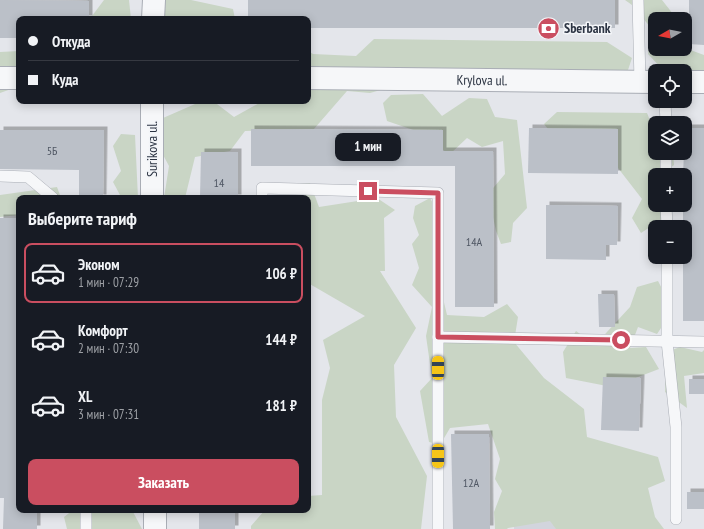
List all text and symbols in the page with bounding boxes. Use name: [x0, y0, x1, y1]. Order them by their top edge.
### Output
north arrow: [648, 12, 692, 56]
map controls: [648, 12, 692, 264]
bank icon: Sberbank: [536, 15, 562, 41]
place label: Sberbank: [564, 19, 611, 37]
text: Откуда: [52, 32, 91, 51]
button: locate: [648, 64, 692, 108]
text: Куда: [52, 70, 79, 89]
street label: Krylova ul.: [457, 71, 507, 89]
button: layers: [648, 116, 692, 160]
street label: Surikova ul.: [143, 121, 161, 177]
callout: 1 мин: [335, 133, 401, 161]
text: 1 мин: [354, 138, 382, 155]
house number: 5Б: [47, 143, 57, 158]
button: +: [648, 168, 692, 212]
house number: 14: [214, 175, 225, 190]
route end: [359, 182, 377, 200]
text: Выберите тариф: [28, 207, 137, 230]
button: −: [648, 220, 692, 264]
house number: 14А: [466, 234, 483, 249]
icon: car: [30, 255, 66, 291]
text: Эконом: [78, 255, 119, 274]
text: 106 ₽: [265, 264, 297, 283]
text: 1 мин · 07:29: [78, 274, 139, 291]
icon: car: [30, 321, 66, 357]
text: Комфорт: [78, 321, 128, 340]
text: 144 ₽: [265, 330, 297, 349]
route start: [612, 331, 630, 349]
text: 2 мин · 07:30: [78, 340, 139, 357]
car: [432, 356, 444, 380]
icon: car: [30, 387, 66, 423]
text: XL: [78, 387, 92, 406]
text: 181 ₽: [265, 396, 297, 415]
text: 3 мин · 07:31: [78, 406, 139, 423]
car: [432, 444, 444, 468]
button: Заказать: [28, 459, 299, 505]
house number: 12А: [463, 475, 480, 490]

